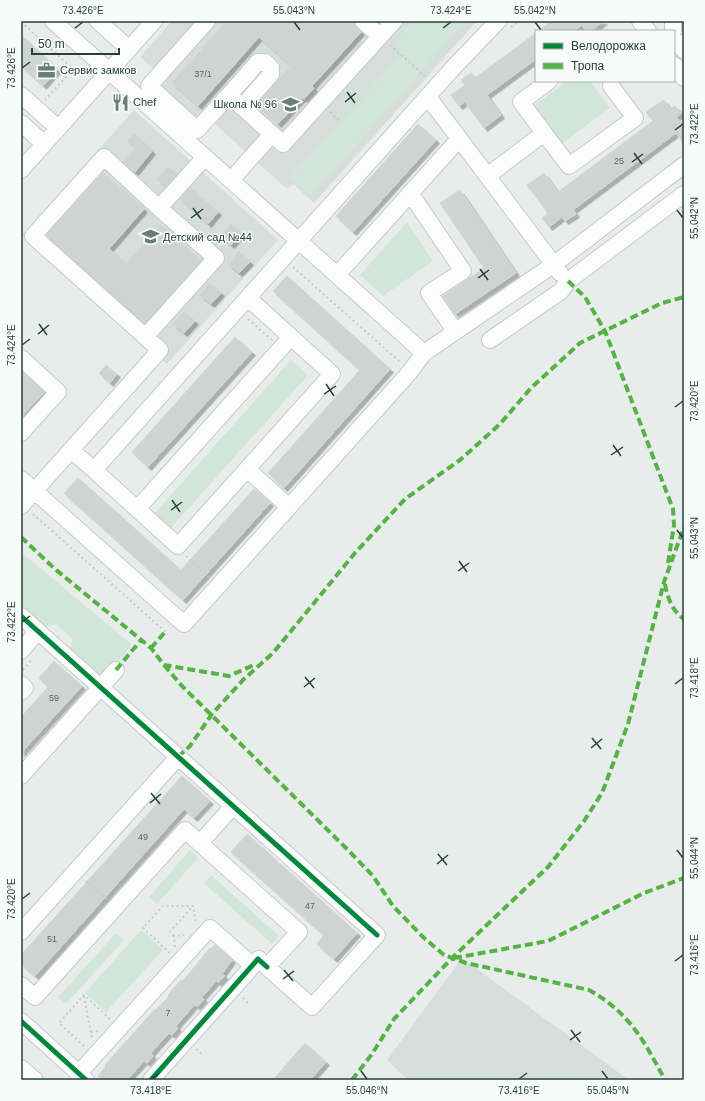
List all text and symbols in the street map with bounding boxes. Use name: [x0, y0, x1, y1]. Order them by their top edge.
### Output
text: 73.426°E: [62, 5, 104, 16]
text: 55.043°N: [273, 5, 315, 16]
text: 73.424°E: [430, 5, 472, 16]
text: 55.042°N: [514, 5, 556, 16]
scale bar: [32, 30, 119, 56]
legend: [535, 30, 675, 82]
text: 50 m: [38, 37, 65, 51]
text: Велодорожка: [571, 39, 646, 53]
text: 73.426°E: [6, 47, 17, 89]
text: Тропа: [571, 59, 605, 73]
office icon: Сервис замков: [37, 60, 57, 80]
place label: Сервис замков: [60, 64, 137, 76]
house number: 37/1: [194, 69, 212, 79]
restaurant icon: Chef: [110, 92, 130, 112]
school or university icon: Школа № 96: [280, 94, 300, 114]
place label: Chef: [133, 96, 157, 108]
place label: Школа № 96: [213, 98, 277, 110]
text: 73.422°E: [689, 103, 700, 145]
house number: 25: [614, 156, 624, 166]
text: 55.042°N: [689, 197, 700, 239]
school or university icon: Детский сад №44: [140, 227, 160, 247]
place label: Детский сад №44: [163, 231, 252, 243]
text: 73.424°E: [6, 324, 17, 366]
text: 73.420°E: [689, 380, 700, 422]
text: 55.043°N: [689, 517, 700, 559]
text: 73.422°E: [6, 601, 17, 643]
text: 73.418°E: [689, 657, 700, 699]
house number: 59: [49, 693, 59, 703]
house number: 49: [138, 832, 148, 842]
text: 55.044°N: [689, 837, 700, 879]
text: 73.420°E: [6, 878, 17, 920]
house number: 47: [305, 901, 315, 911]
house number: 51: [47, 934, 57, 944]
text: 73.416°E: [689, 934, 700, 976]
house number: 7: [165, 1008, 171, 1018]
text: 73.418°E: [130, 1085, 172, 1096]
text: 55.046°N: [346, 1085, 388, 1096]
text: 73.416°E: [498, 1085, 540, 1096]
text: 55.045°N: [587, 1085, 629, 1096]

